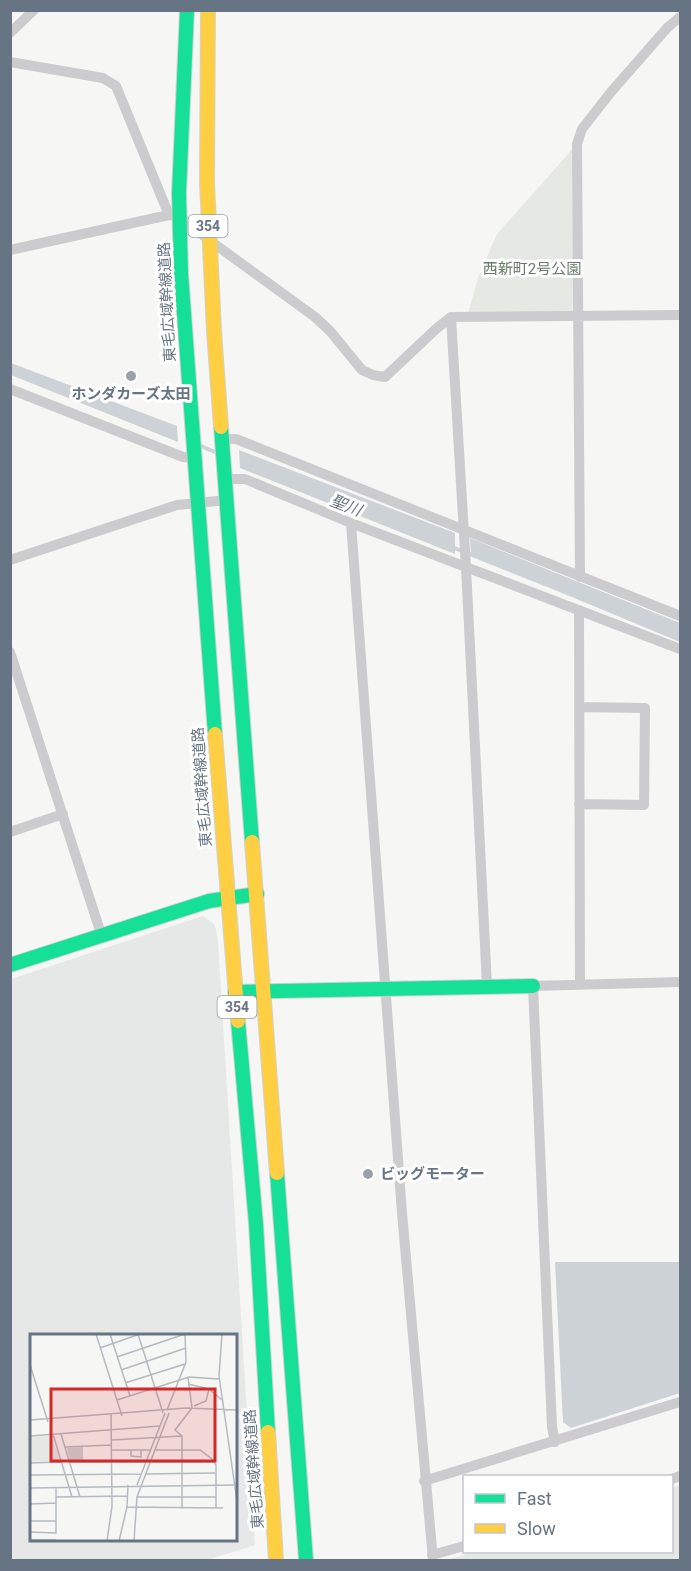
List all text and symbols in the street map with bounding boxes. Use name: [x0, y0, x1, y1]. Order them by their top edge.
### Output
road number: 354: [188, 215, 228, 237]
street label: 東毛広域幹線道路: [155, 242, 179, 362]
park label: 西新町2号公園: [483, 260, 581, 278]
marker: ホンダカーズ太田: [124, 369, 138, 383]
place label: ホンダカーズ太田: [71, 385, 191, 403]
water label: 聖川: [327, 491, 366, 521]
street label: 東毛広域幹線道路: [189, 727, 215, 847]
road number: 354: [218, 996, 256, 1018]
place label: ビッグモーター: [380, 1165, 485, 1183]
marker: ビッグモーター: [361, 1167, 375, 1181]
inset map: [30, 1334, 237, 1541]
street label: 東毛広域幹線道路: [241, 1409, 267, 1529]
legend: [463, 1475, 673, 1553]
text: Fast: [517, 1488, 552, 1509]
text: Slow: [517, 1518, 556, 1539]

